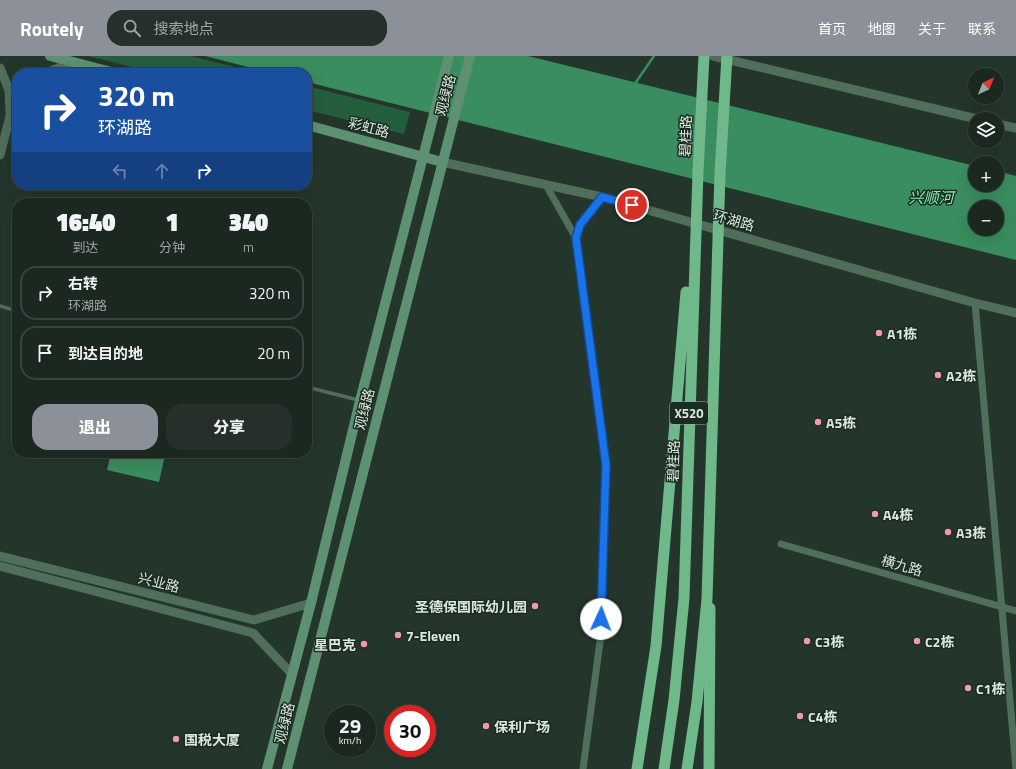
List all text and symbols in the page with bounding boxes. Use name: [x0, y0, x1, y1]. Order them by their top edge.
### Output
search box: [107, 10, 387, 46]
text: Routely: [20, 14, 83, 43]
icon: search: [121, 17, 143, 39]
text: 搜索地点: [153, 17, 214, 40]
text: 首页: [818, 18, 846, 39]
text: 地图: [868, 18, 896, 39]
text: 关于: [918, 18, 946, 39]
text: 联系: [968, 18, 996, 39]
north arrow: [968, 68, 1004, 104]
map controls: [968, 68, 1004, 236]
street label: 观绿路: [429, 72, 461, 118]
text: 320 m: [98, 74, 175, 117]
icon: right: [32, 84, 84, 136]
street label: 彩虹路: [346, 111, 392, 143]
button: layers: [968, 112, 1004, 148]
text: 环湖路: [98, 114, 152, 141]
street label: 碧桂路: [673, 114, 697, 158]
button: +: [968, 156, 1004, 192]
icon: left: [109, 160, 131, 182]
icon: ahead: [151, 160, 173, 182]
icon: right: [193, 160, 215, 182]
water label: 兴顺河: [908, 186, 956, 209]
pin: [615, 188, 649, 222]
icon: arrive: [621, 194, 643, 216]
button: −: [968, 200, 1004, 236]
text: 16:40: [56, 204, 115, 240]
text: 1: [165, 204, 179, 240]
text: 340: [229, 204, 268, 240]
street label: 环湖路: [711, 204, 757, 236]
text: 到达: [73, 237, 99, 257]
text: 分钟: [159, 237, 185, 257]
text: m: [243, 237, 254, 257]
text: 右转: [68, 272, 98, 295]
icon: right: [34, 282, 56, 304]
text: 320 m: [249, 282, 290, 305]
text: 环湖路: [68, 295, 107, 315]
place label: A1栋: [887, 323, 917, 344]
marker: A1栋: [874, 328, 884, 338]
icon: arrive: [34, 342, 56, 364]
text: 到达目的地: [68, 342, 143, 365]
text: 20 m: [257, 342, 290, 365]
place label: A2栋: [946, 365, 976, 386]
marker: A2栋: [933, 370, 943, 380]
street label: 观绿路: [349, 386, 379, 432]
road number: X520: [670, 402, 708, 424]
button: 退出: [32, 404, 158, 450]
button: 分享: [166, 404, 292, 450]
place label: A5栋: [826, 412, 856, 433]
marker: A5栋: [813, 417, 823, 427]
street label: 碧桂路: [662, 440, 684, 482]
place label: A4栋: [883, 504, 913, 525]
marker: A4栋: [870, 509, 880, 519]
place label: A3栋: [956, 522, 986, 543]
marker: A3栋: [943, 527, 953, 537]
street label: 横九路: [879, 549, 925, 581]
street label: 兴业路: [136, 567, 182, 597]
place label: 圣德保国际幼儿园: [415, 596, 527, 617]
position arrow: [580, 598, 622, 640]
marker: 圣德保国际幼儿园: [530, 601, 540, 611]
place label: 7-Eleven: [406, 625, 460, 646]
marker: 7-Eleven: [393, 630, 403, 640]
place label: C3栋: [815, 631, 844, 652]
place label: C2栋: [925, 631, 954, 652]
place label: 星巴克: [314, 634, 356, 655]
marker: C3栋: [802, 636, 812, 646]
marker: C2栋: [912, 636, 922, 646]
marker: 星巴克: [359, 639, 369, 649]
place label: C1栋: [976, 678, 1005, 699]
marker: C1栋: [963, 683, 973, 693]
street label: 观绿路: [269, 700, 299, 746]
speed limit sign: 30: [384, 705, 436, 757]
place label: C4栋: [808, 706, 837, 727]
text: 29: [339, 710, 361, 741]
marker: C4栋: [795, 711, 805, 721]
place label: 保利广场: [494, 716, 550, 737]
marker: 保利广场: [481, 721, 491, 731]
place label: 国税大厦: [184, 729, 240, 750]
text: km/h: [339, 733, 361, 748]
marker: 国税大厦: [171, 734, 181, 744]

